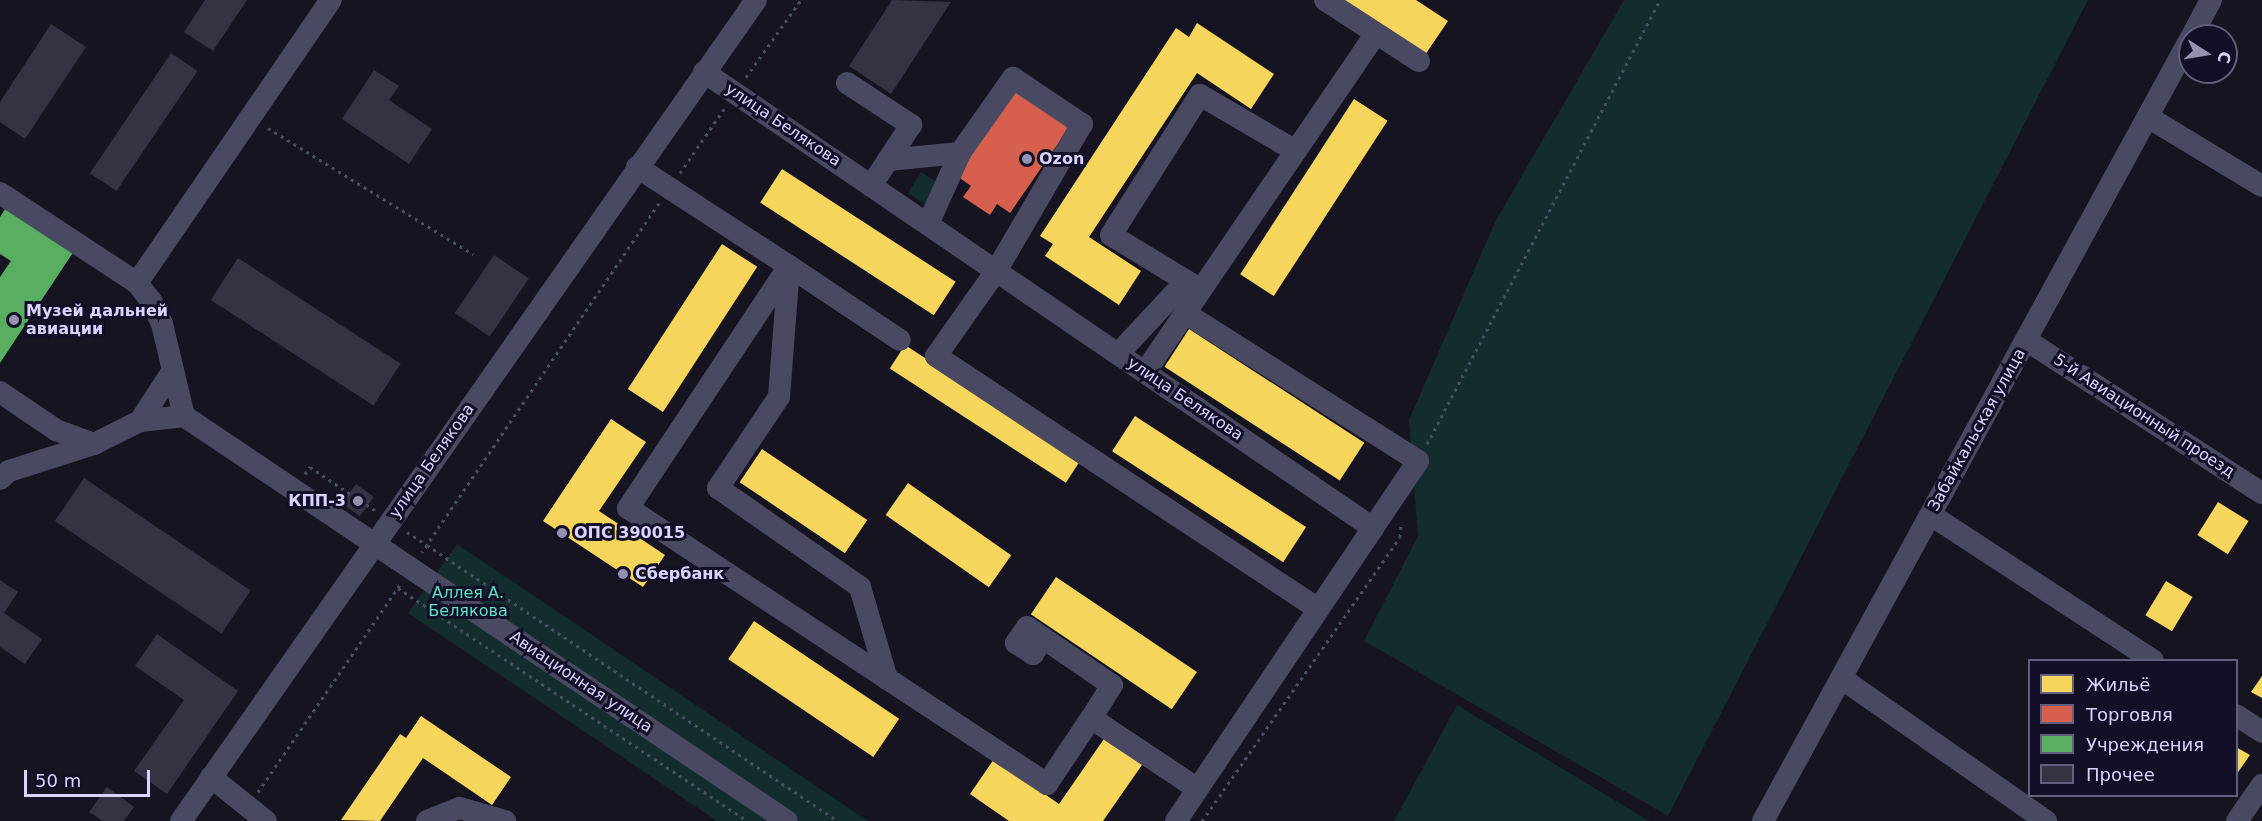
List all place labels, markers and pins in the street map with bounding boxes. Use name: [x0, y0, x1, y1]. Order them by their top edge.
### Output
place label: Ozon: [1039, 149, 1084, 169]
marker: Ozon: [1020, 152, 1034, 166]
place label: Музей дальней авиации: [26, 301, 168, 339]
marker: Музей дальней авиации: [7, 313, 21, 327]
place label: КПП-3: [288, 491, 346, 511]
marker: КПП-3: [351, 494, 365, 508]
place label: ОПС 390015: [574, 523, 685, 543]
marker: ОПС 390015: [555, 526, 569, 540]
place label: Сбербанк: [635, 564, 724, 584]
marker: Сбербанк: [616, 567, 630, 581]

